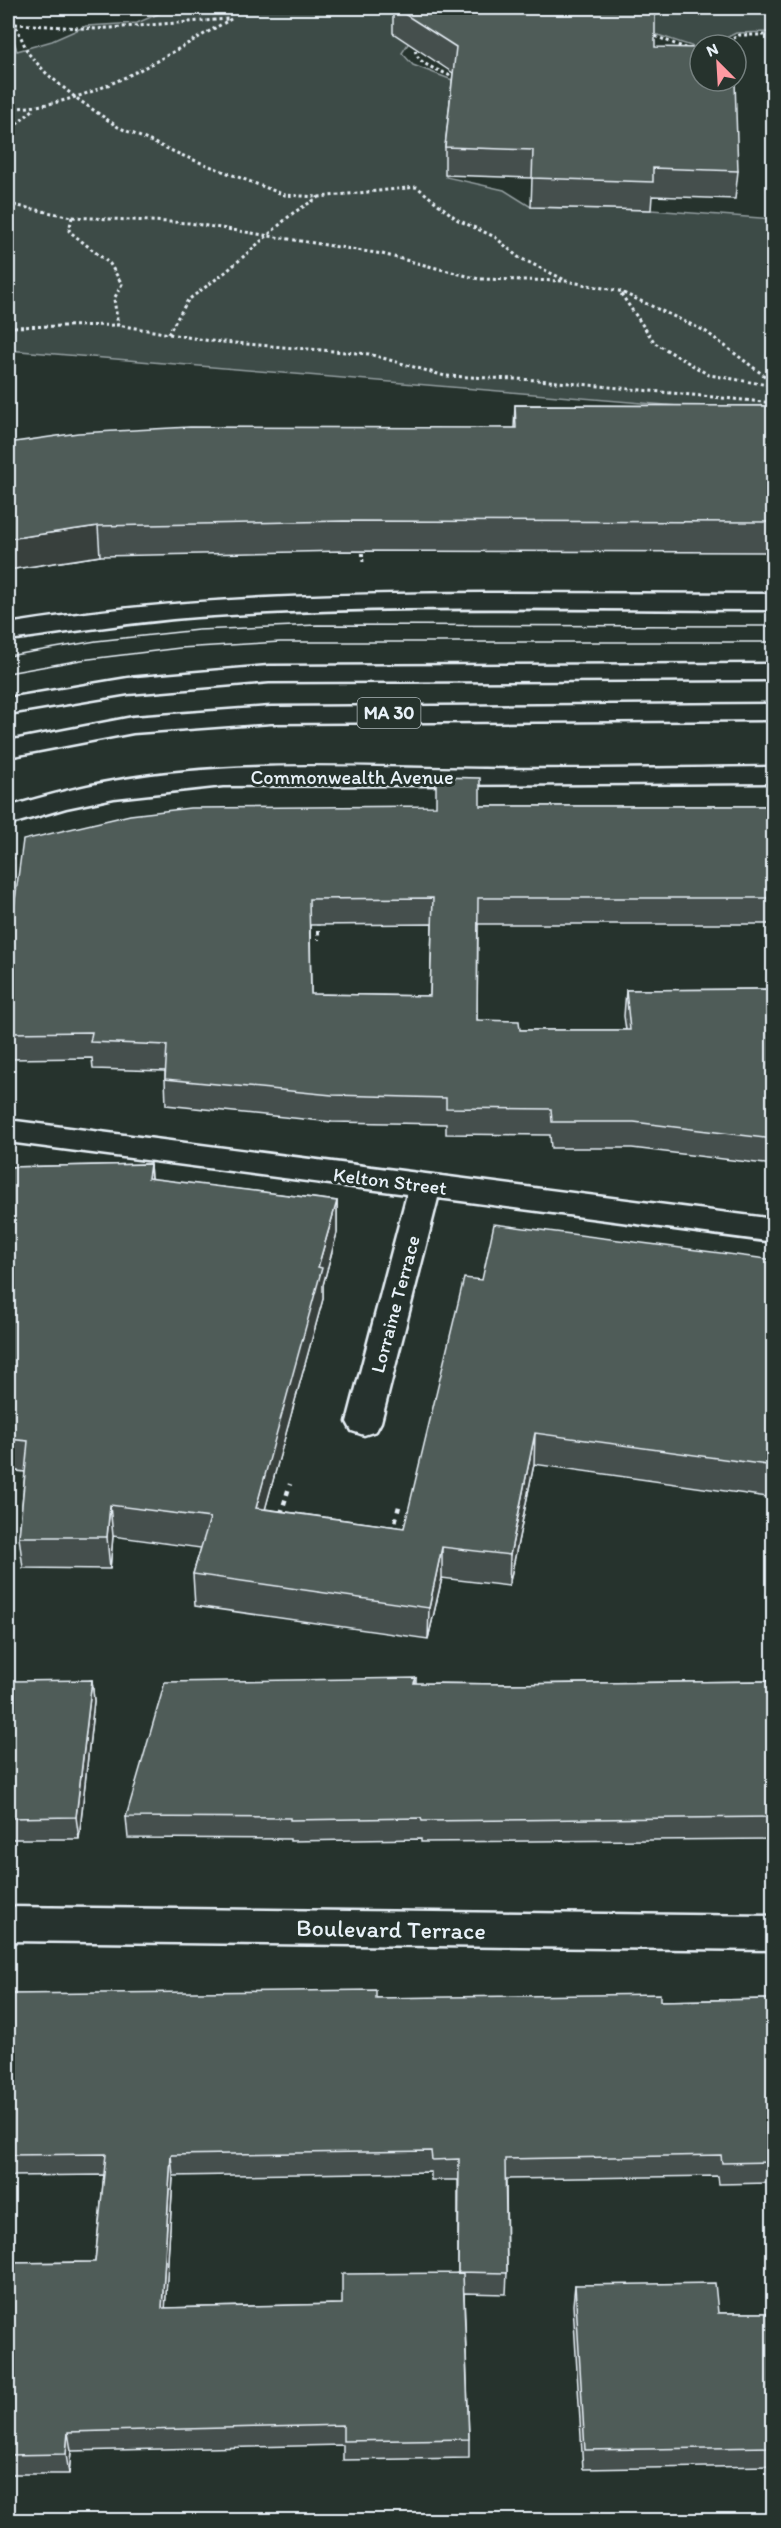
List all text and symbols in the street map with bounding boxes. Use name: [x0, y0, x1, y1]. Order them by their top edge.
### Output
north arrow: [688, 33, 748, 93]
text: N: [703, 39, 721, 61]
road number: MA 30: [358, 698, 420, 728]
street label: Commonwealth Avenue: [250, 765, 454, 789]
street label: Kelton Street: [332, 1162, 448, 1200]
street label: Lorraine Terrace: [365, 1232, 425, 1376]
street label: Boulevard Terrace: [296, 1913, 486, 1945]

